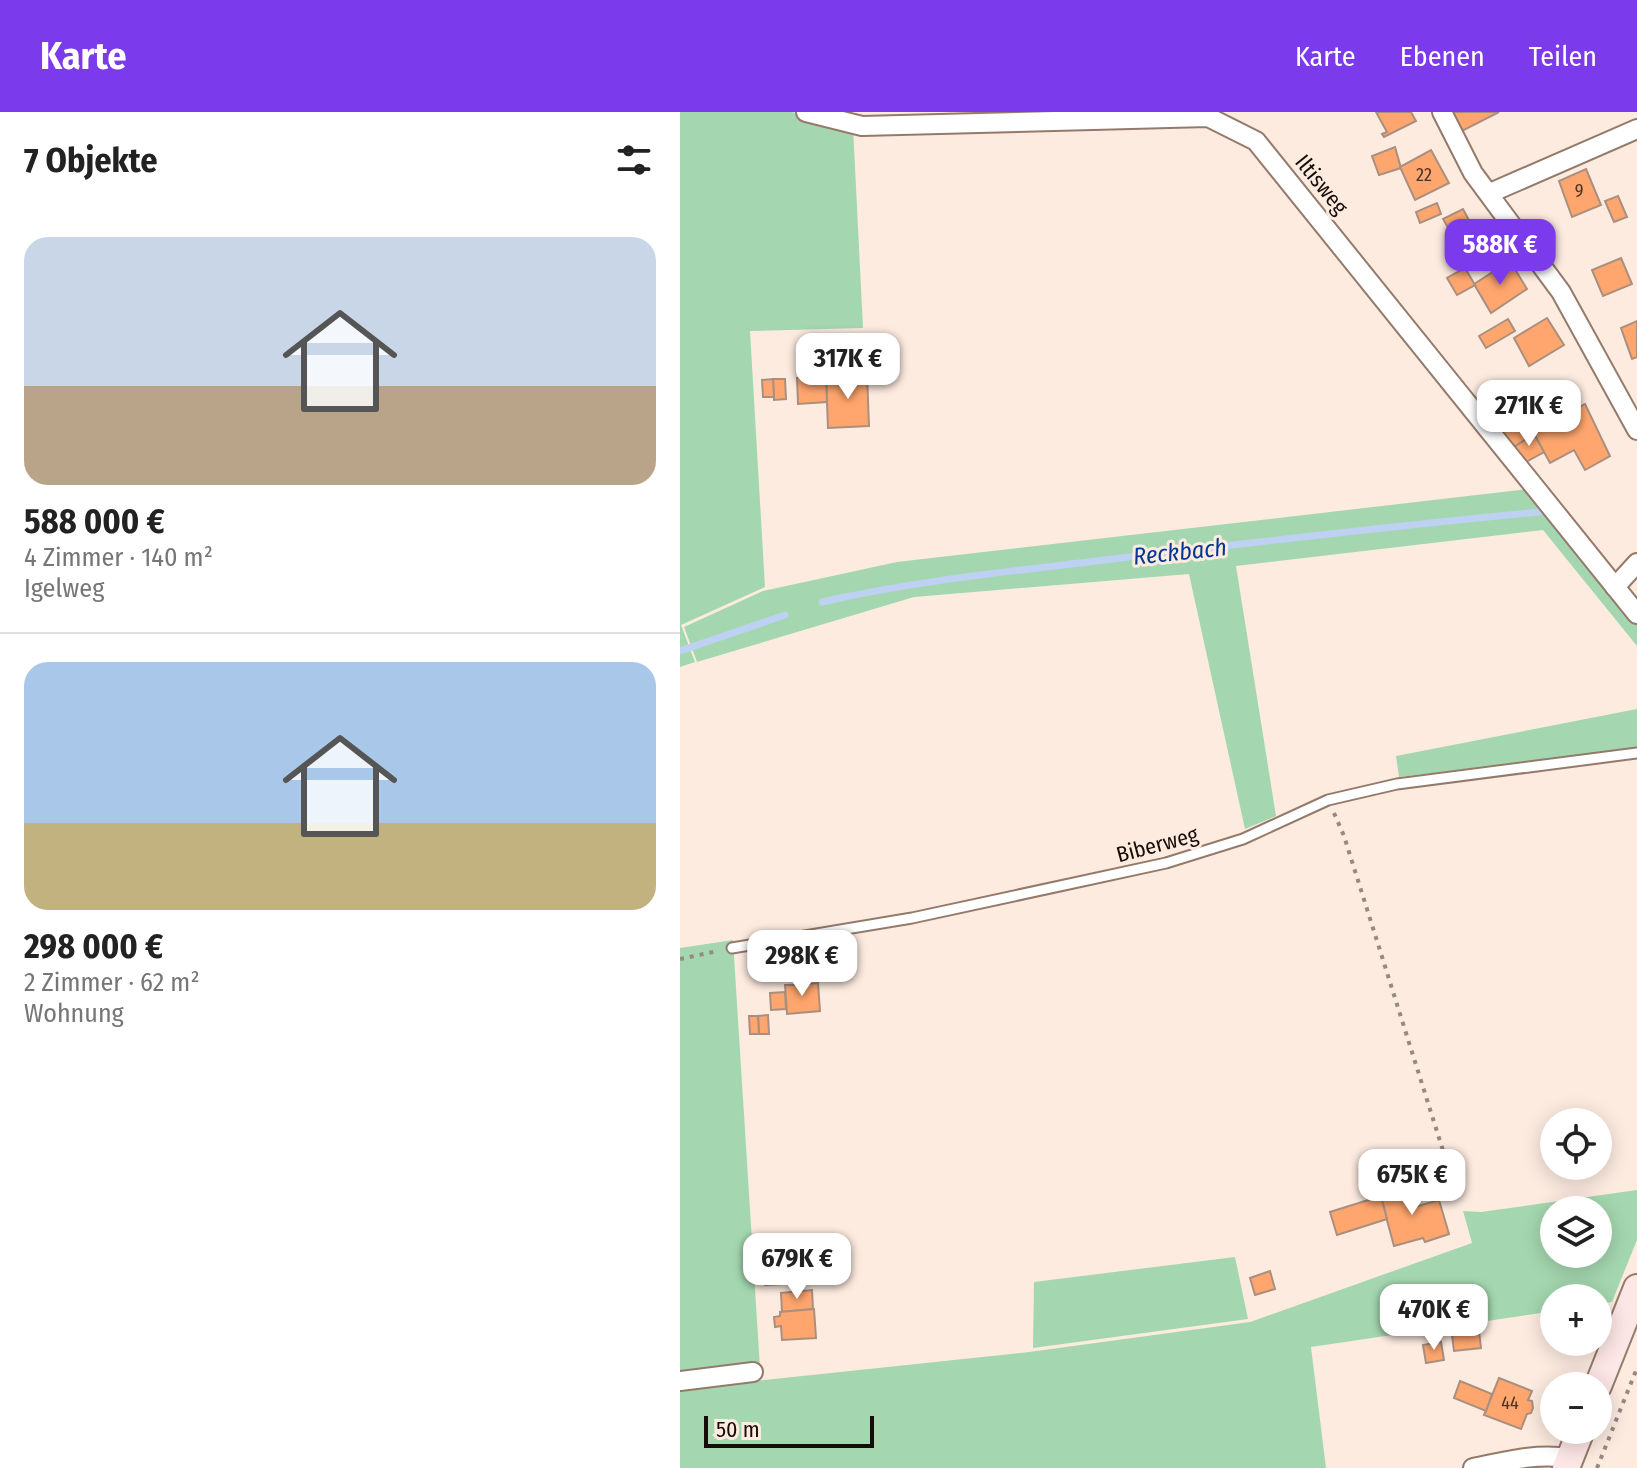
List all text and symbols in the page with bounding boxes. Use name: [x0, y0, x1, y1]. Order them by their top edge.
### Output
text: Karte: [40, 33, 127, 79]
text: Karte: [1295, 40, 1356, 73]
text: Ebenen: [1400, 40, 1485, 73]
text: Teilen: [1529, 40, 1597, 73]
icon: filters: [612, 138, 656, 182]
text: 7 Objekte: [24, 140, 157, 181]
street label: Iltisweg: [1289, 149, 1354, 220]
house number: 22: [1416, 164, 1432, 186]
house number: 9: [1575, 180, 1583, 202]
pin: 588K €: [1435, 219, 1565, 287]
text: 588K €: [1463, 229, 1537, 260]
icon: home: [268, 289, 412, 433]
pin: 317K €: [783, 333, 913, 401]
text: 317K €: [814, 343, 882, 374]
pin: 271K €: [1464, 380, 1594, 448]
text: 271K €: [1495, 390, 1563, 421]
text: 588 000 €: [24, 501, 165, 542]
water label: Reckbach: [1132, 533, 1228, 571]
text: 4 Zimmer · 140 m²: [24, 542, 213, 573]
text: Igelweg: [24, 573, 104, 604]
icon: home: [268, 714, 412, 858]
street label: Biberweg: [1113, 820, 1202, 868]
text: 298 000 €: [24, 926, 163, 967]
pin: 298K €: [737, 930, 867, 998]
text: 298K €: [765, 940, 839, 971]
text: 2 Zimmer · 62 m²: [24, 967, 200, 998]
text: Wohnung: [24, 998, 124, 1029]
map controls: [1540, 1108, 1612, 1444]
button: locate: [1540, 1108, 1612, 1180]
pin: 675K €: [1347, 1149, 1477, 1217]
text: 675K €: [1376, 1159, 1448, 1190]
button: layers: [1540, 1196, 1612, 1268]
pin: 679K €: [732, 1233, 862, 1301]
text: 679K €: [761, 1243, 833, 1274]
pin: 470K €: [1369, 1284, 1499, 1352]
button: +: [1540, 1284, 1612, 1356]
text: 470K €: [1398, 1294, 1470, 1325]
button: −: [1540, 1372, 1612, 1444]
house number: 44: [1501, 1392, 1519, 1414]
scale bar: [704, 1412, 874, 1448]
text: 50 m: [716, 1416, 760, 1443]

